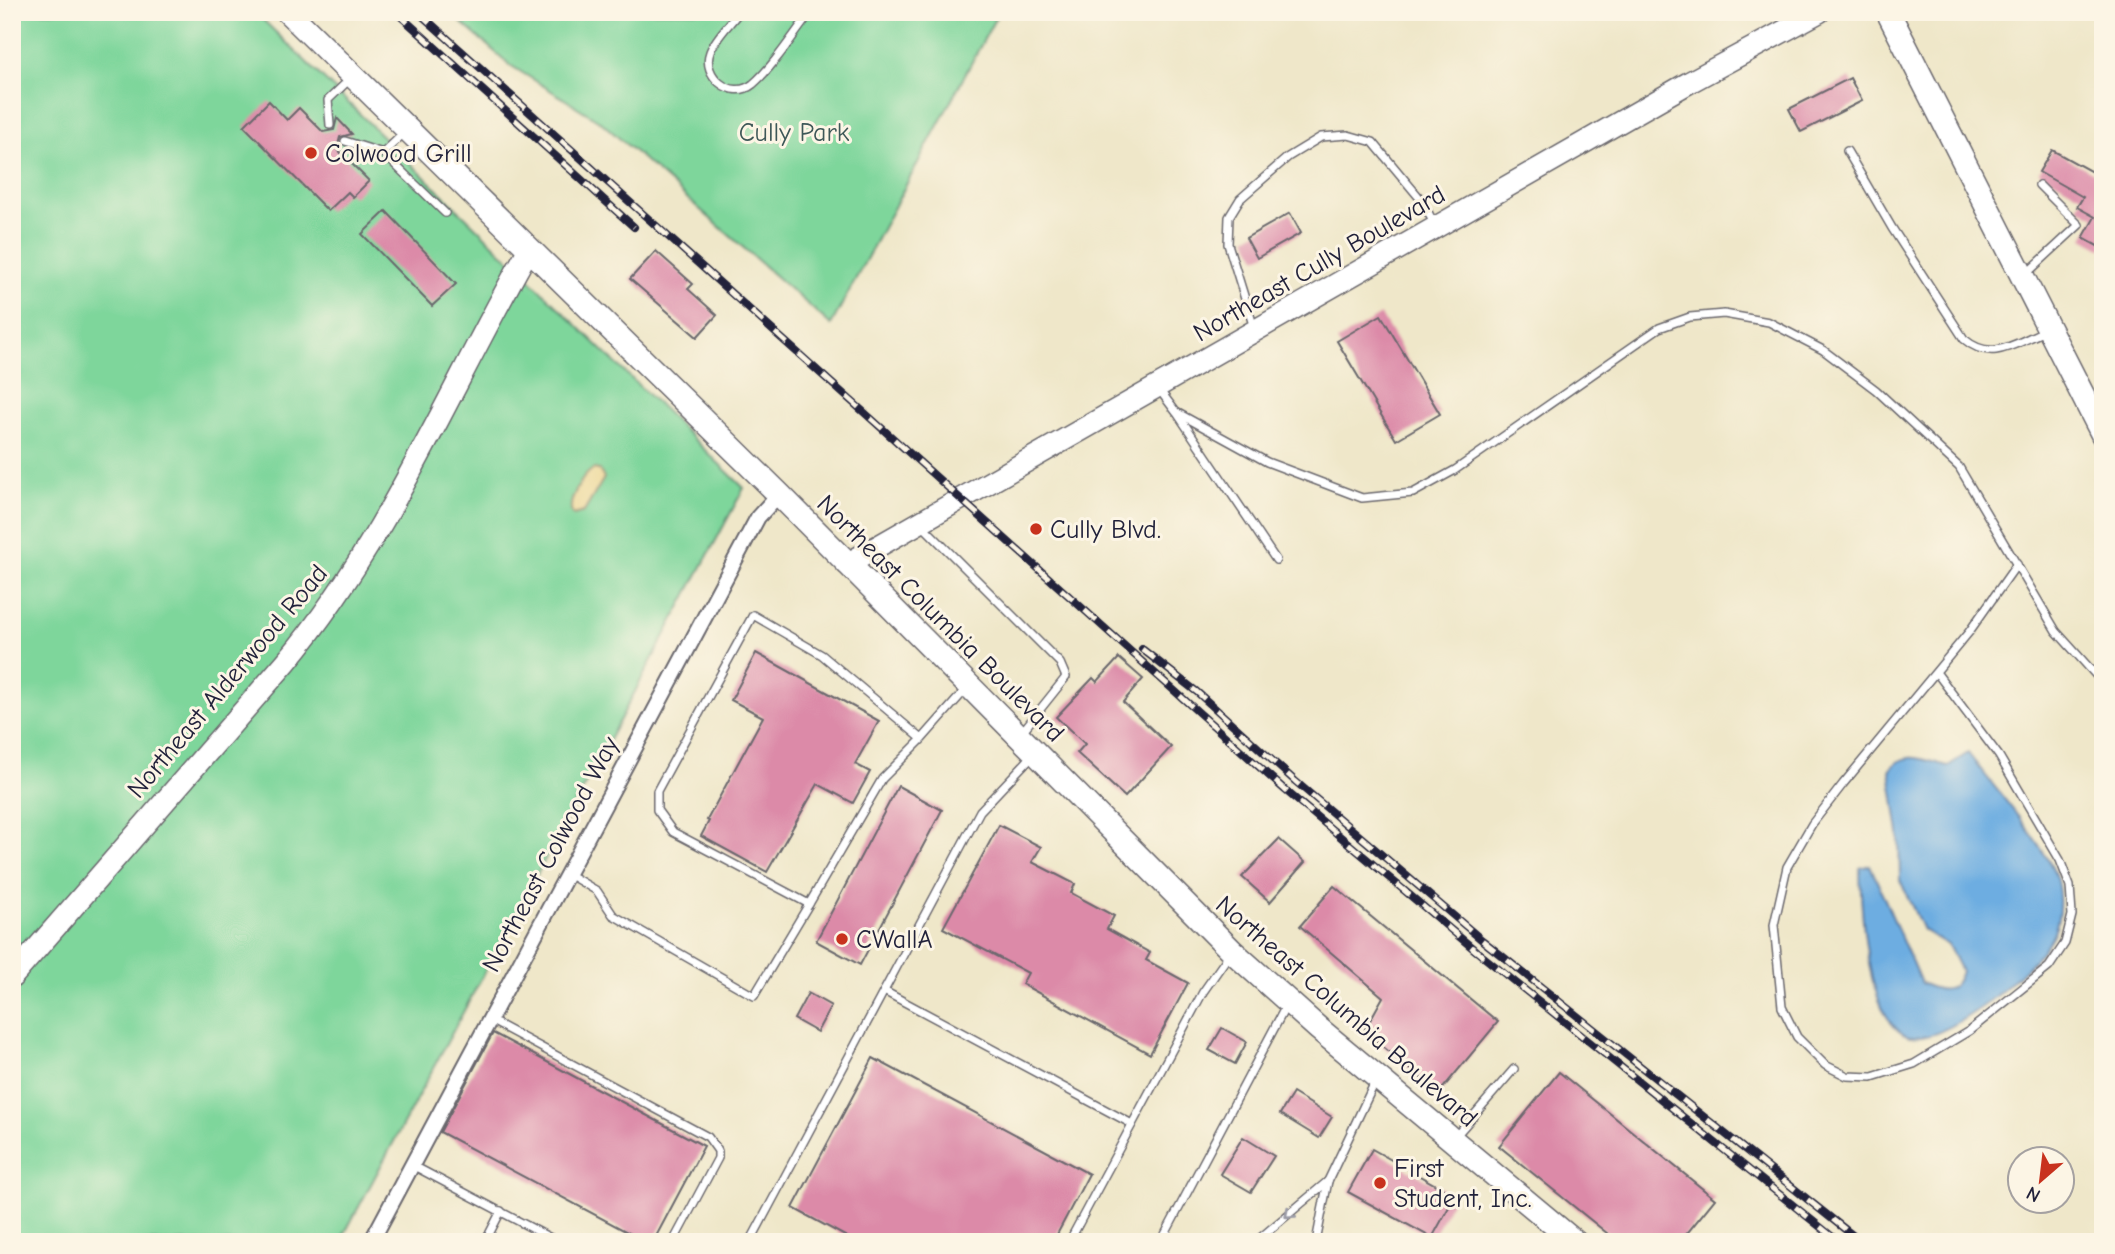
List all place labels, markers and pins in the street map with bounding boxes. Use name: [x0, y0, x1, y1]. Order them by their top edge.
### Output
place label: Colwood Grill: [325, 139, 472, 169]
marker: Colwood Grill: [303, 145, 319, 161]
place label: Cully Blvd.: [1050, 515, 1161, 545]
marker: Cully Blvd.: [1028, 521, 1044, 537]
place label: CWallA: [856, 925, 933, 955]
marker: CWallA: [834, 931, 850, 947]
place label: First Student, Inc.: [1394, 1154, 1532, 1214]
marker: First Student, Inc.: [1372, 1175, 1388, 1191]

